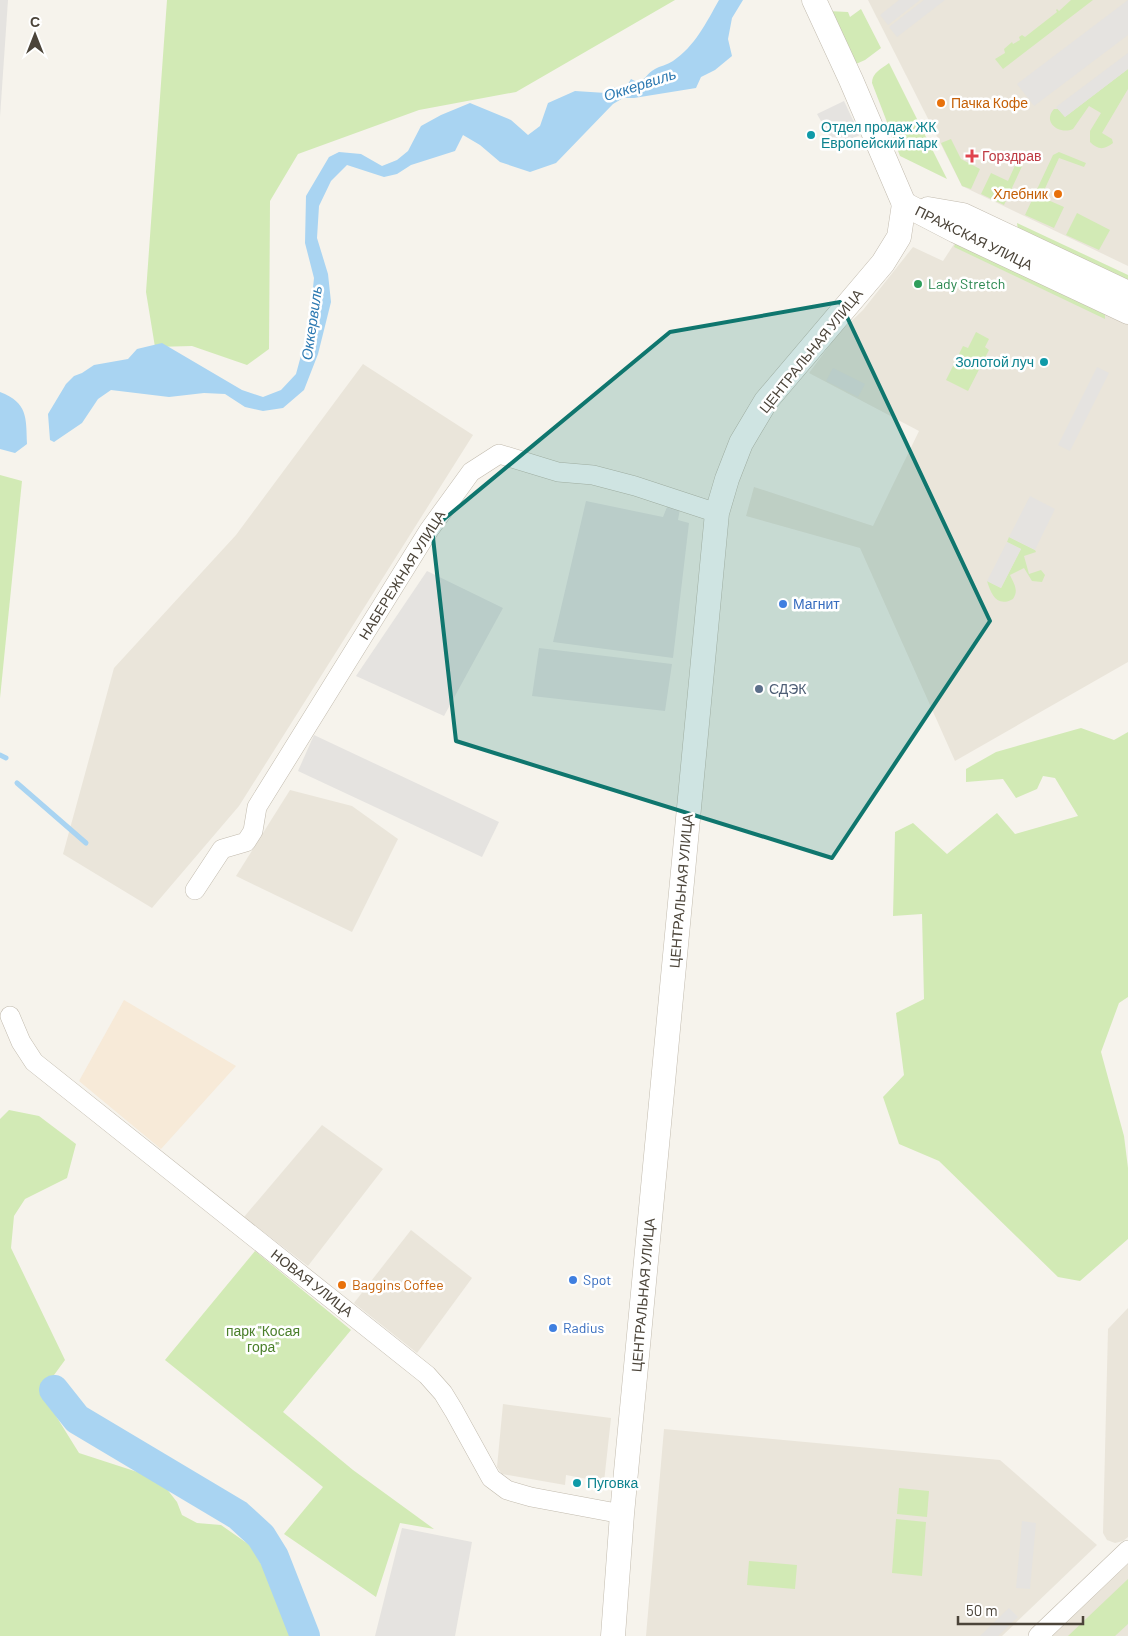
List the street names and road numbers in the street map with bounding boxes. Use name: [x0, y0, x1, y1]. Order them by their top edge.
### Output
street label: ПРАЖСКАЯ УЛИЦА: [913, 202, 1036, 274]
street label: ЦЕНТРАЛЬНАЯ УЛИЦА: [755, 285, 866, 416]
street label: НАБЕРЕЖНАЯ УЛИЦА: [355, 506, 449, 643]
street label: ЦЕНТРАЛЬНАЯ УЛИЦА: [665, 813, 696, 969]
street label: ЦЕНТРАЛЬНАЯ УЛИЦА: [627, 1217, 658, 1373]
street label: НОВАЯ УЛИЦА: [268, 1245, 357, 1320]

